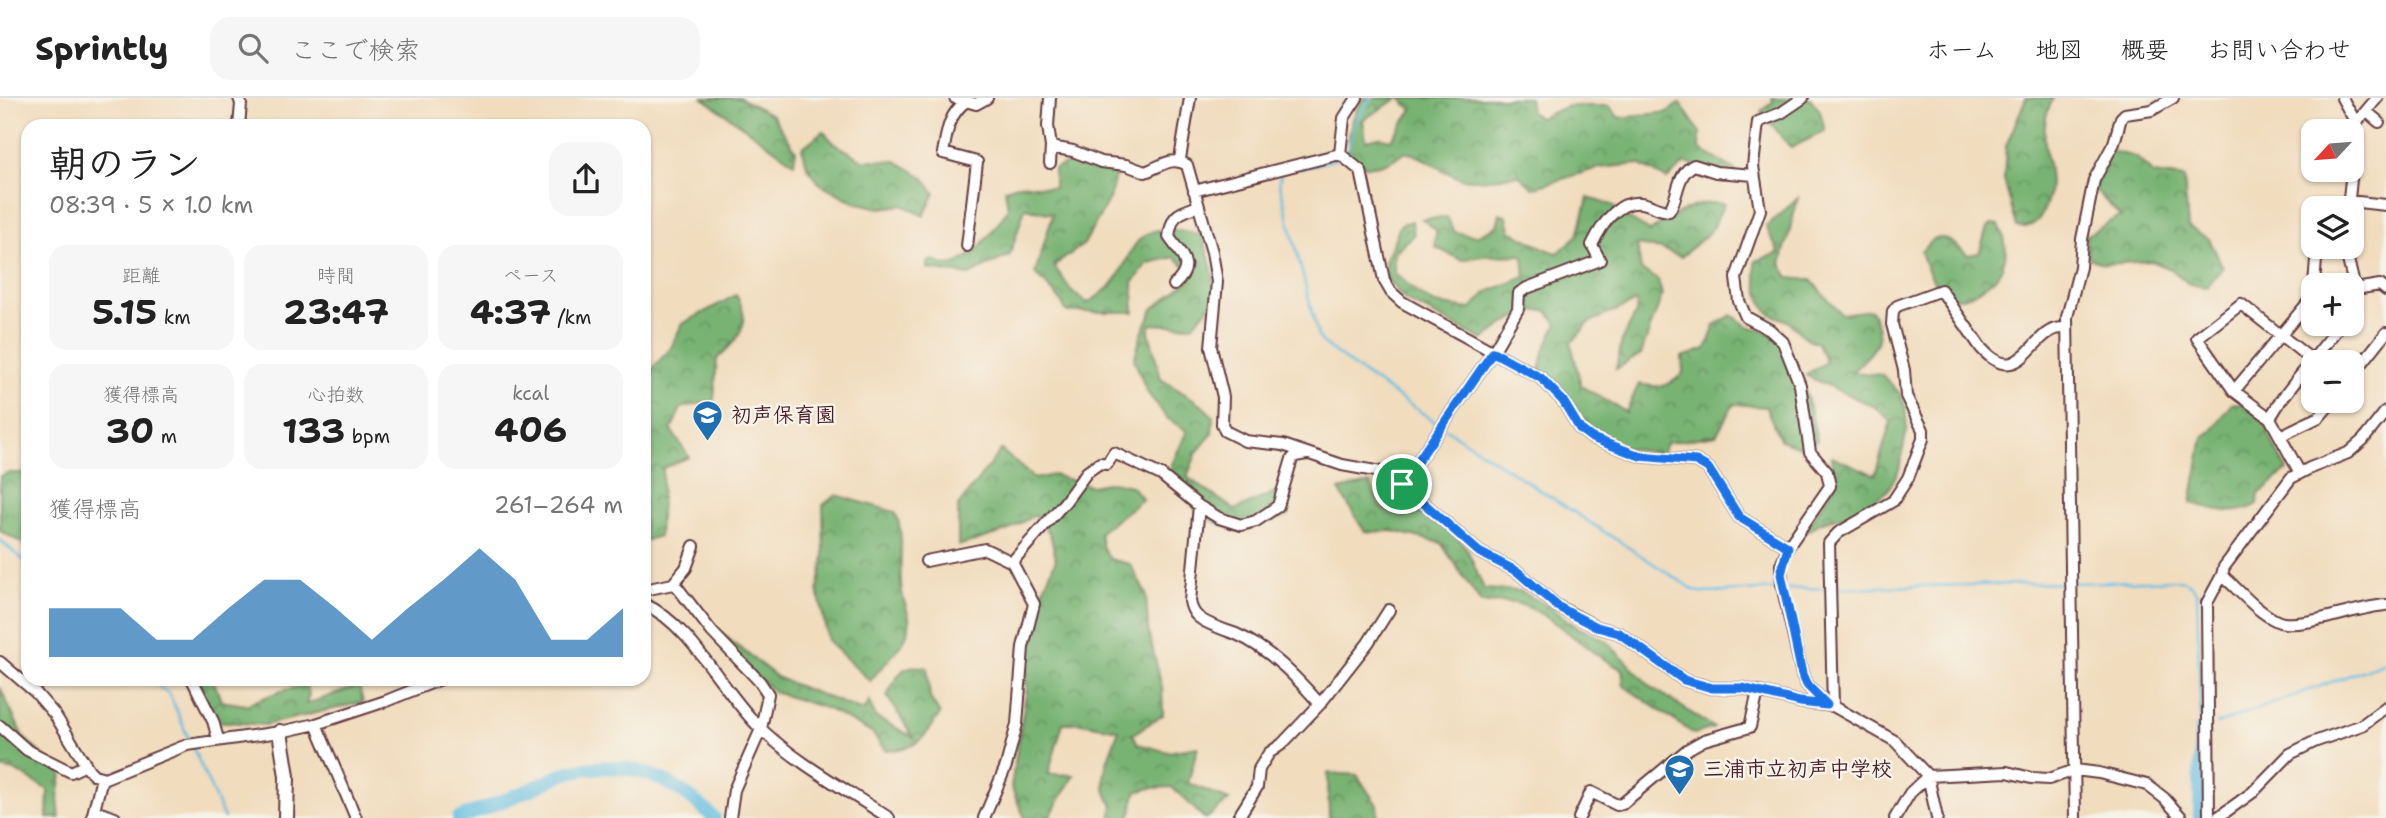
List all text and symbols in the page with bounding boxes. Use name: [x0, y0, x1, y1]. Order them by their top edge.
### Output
search box: [210, 17, 700, 80]
text: Sprintly: [35, 26, 168, 71]
icon: search: [234, 29, 272, 67]
text: ここで検索: [290, 32, 420, 67]
text: ホーム: [1926, 34, 1997, 66]
text: 地図: [2035, 34, 2083, 66]
text: 概要: [2121, 34, 2169, 66]
text: お問い合わせ: [2207, 34, 2351, 66]
north arrow: [2301, 119, 2364, 182]
map controls: [2301, 119, 2364, 413]
text: 朝のラン: [49, 138, 201, 189]
button: share: [549, 142, 623, 216]
text: 08:39 · 5 × 1.0 km: [49, 190, 253, 220]
button: layers: [2301, 196, 2364, 259]
text: 距離: [122, 263, 160, 288]
text: 時間: [317, 263, 355, 288]
text: ペース: [503, 263, 559, 288]
button: +: [2301, 273, 2364, 336]
text: 5.15: [92, 288, 157, 335]
text: 23:47: [283, 288, 389, 335]
text: 4:37: [470, 288, 551, 335]
text: km: [157, 305, 191, 330]
text: /km: [551, 305, 591, 330]
button: −: [2301, 350, 2364, 413]
text: kcal: [512, 381, 549, 406]
text: 獲得標高: [103, 382, 179, 407]
text: 心拍数: [307, 382, 365, 407]
school or university icon: 初声保育園: [691, 398, 725, 442]
place label: 初声保育園: [731, 401, 836, 429]
text: 406: [494, 406, 567, 453]
text: 30: [105, 407, 154, 454]
text: 133: [282, 407, 345, 454]
text: m: [154, 424, 177, 449]
text: bpm: [345, 424, 390, 449]
pin: [1372, 454, 1432, 514]
icon: arrive: [1383, 465, 1421, 503]
text: 261–264 m: [494, 490, 623, 520]
text: 獲得標高: [49, 494, 141, 524]
school or university icon: 三浦市立初声中学校: [1663, 752, 1697, 796]
place label: 三浦市立初声中学校: [1703, 755, 1892, 783]

